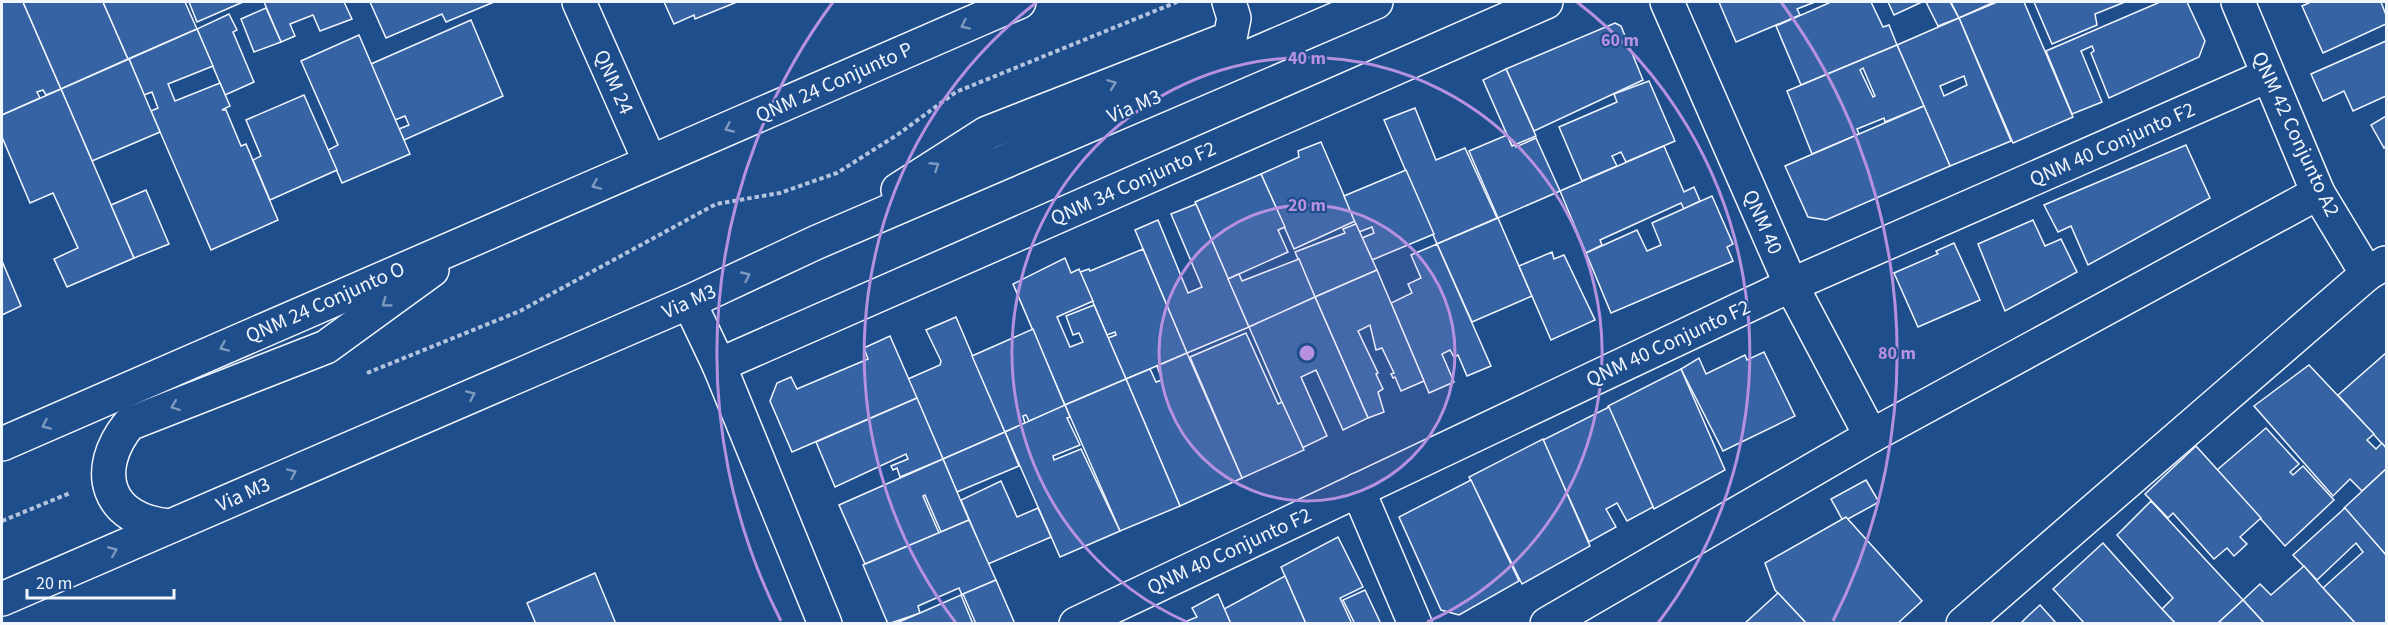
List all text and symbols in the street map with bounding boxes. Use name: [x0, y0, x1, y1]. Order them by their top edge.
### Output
one-way arrow: [961, 18, 972, 30]
text: 60 m: [1601, 28, 1639, 53]
street label: QNM 24 Conjunto P: [751, 34, 917, 130]
street label: QNM 24: [586, 45, 642, 119]
text: 40 m: [1288, 46, 1326, 71]
street label: QNM 42 Conjunto A2: [2245, 46, 2347, 222]
one-way arrow: [1105, 79, 1116, 91]
street label: Via M3: [1102, 81, 1166, 131]
street label: QNM 40 Conjunto F2: [2024, 94, 2200, 194]
one-way arrow: [724, 121, 735, 133]
street label: QNM 34 Conjunto F2: [1045, 133, 1221, 233]
one-way arrow: [929, 162, 940, 173]
one-way arrow: [591, 178, 602, 190]
street label: QNM 40: [1735, 185, 1791, 259]
text: 20 m: [1288, 193, 1326, 218]
street label: QNM 24 Conjunto O: [241, 253, 409, 351]
one-way arrow: [739, 271, 750, 283]
street label: Via M3: [657, 276, 721, 326]
street label: QNM 40 Conjunto F2: [1581, 292, 1755, 394]
one-way arrow: [382, 296, 393, 307]
one-way arrow: [220, 339, 231, 351]
text: 80 m: [1878, 341, 1916, 366]
centre of rings: [1297, 343, 1317, 363]
one-way arrow: [464, 390, 475, 402]
one-way arrow: [170, 399, 181, 411]
one-way arrow: [41, 418, 52, 430]
one-way arrow: [285, 468, 296, 480]
street label: Via M3: [211, 469, 275, 519]
street label: QNM 40 Conjunto F2: [1142, 500, 1316, 602]
one-way arrow: [107, 546, 118, 558]
scale bar: [27, 562, 174, 600]
text: 20 m: [36, 571, 72, 596]

